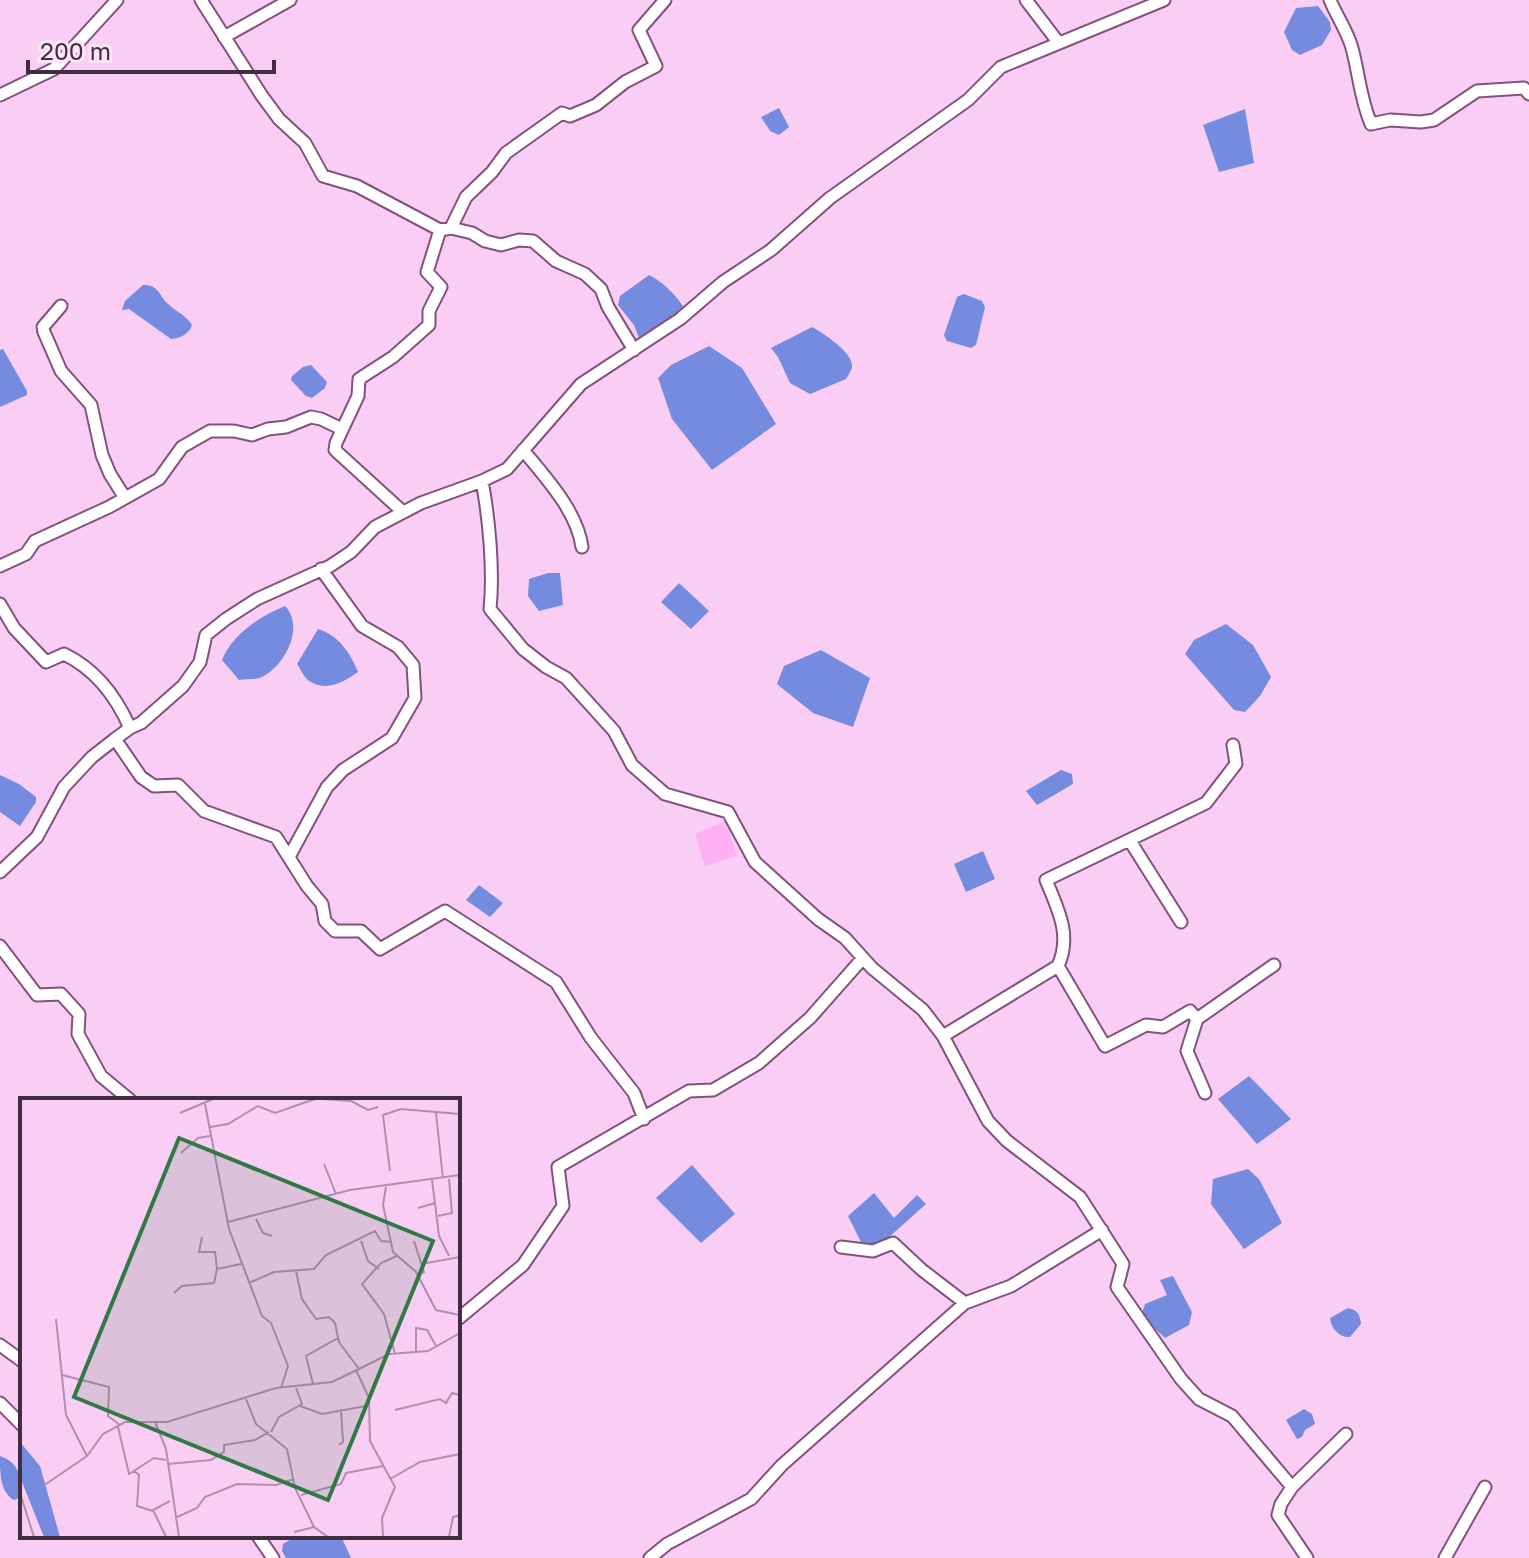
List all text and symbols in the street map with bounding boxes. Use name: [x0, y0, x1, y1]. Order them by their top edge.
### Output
scale bar: [28, 24, 274, 74]
text: 200 m: [40, 36, 111, 65]
inset map: [20, 1098, 460, 1538]

